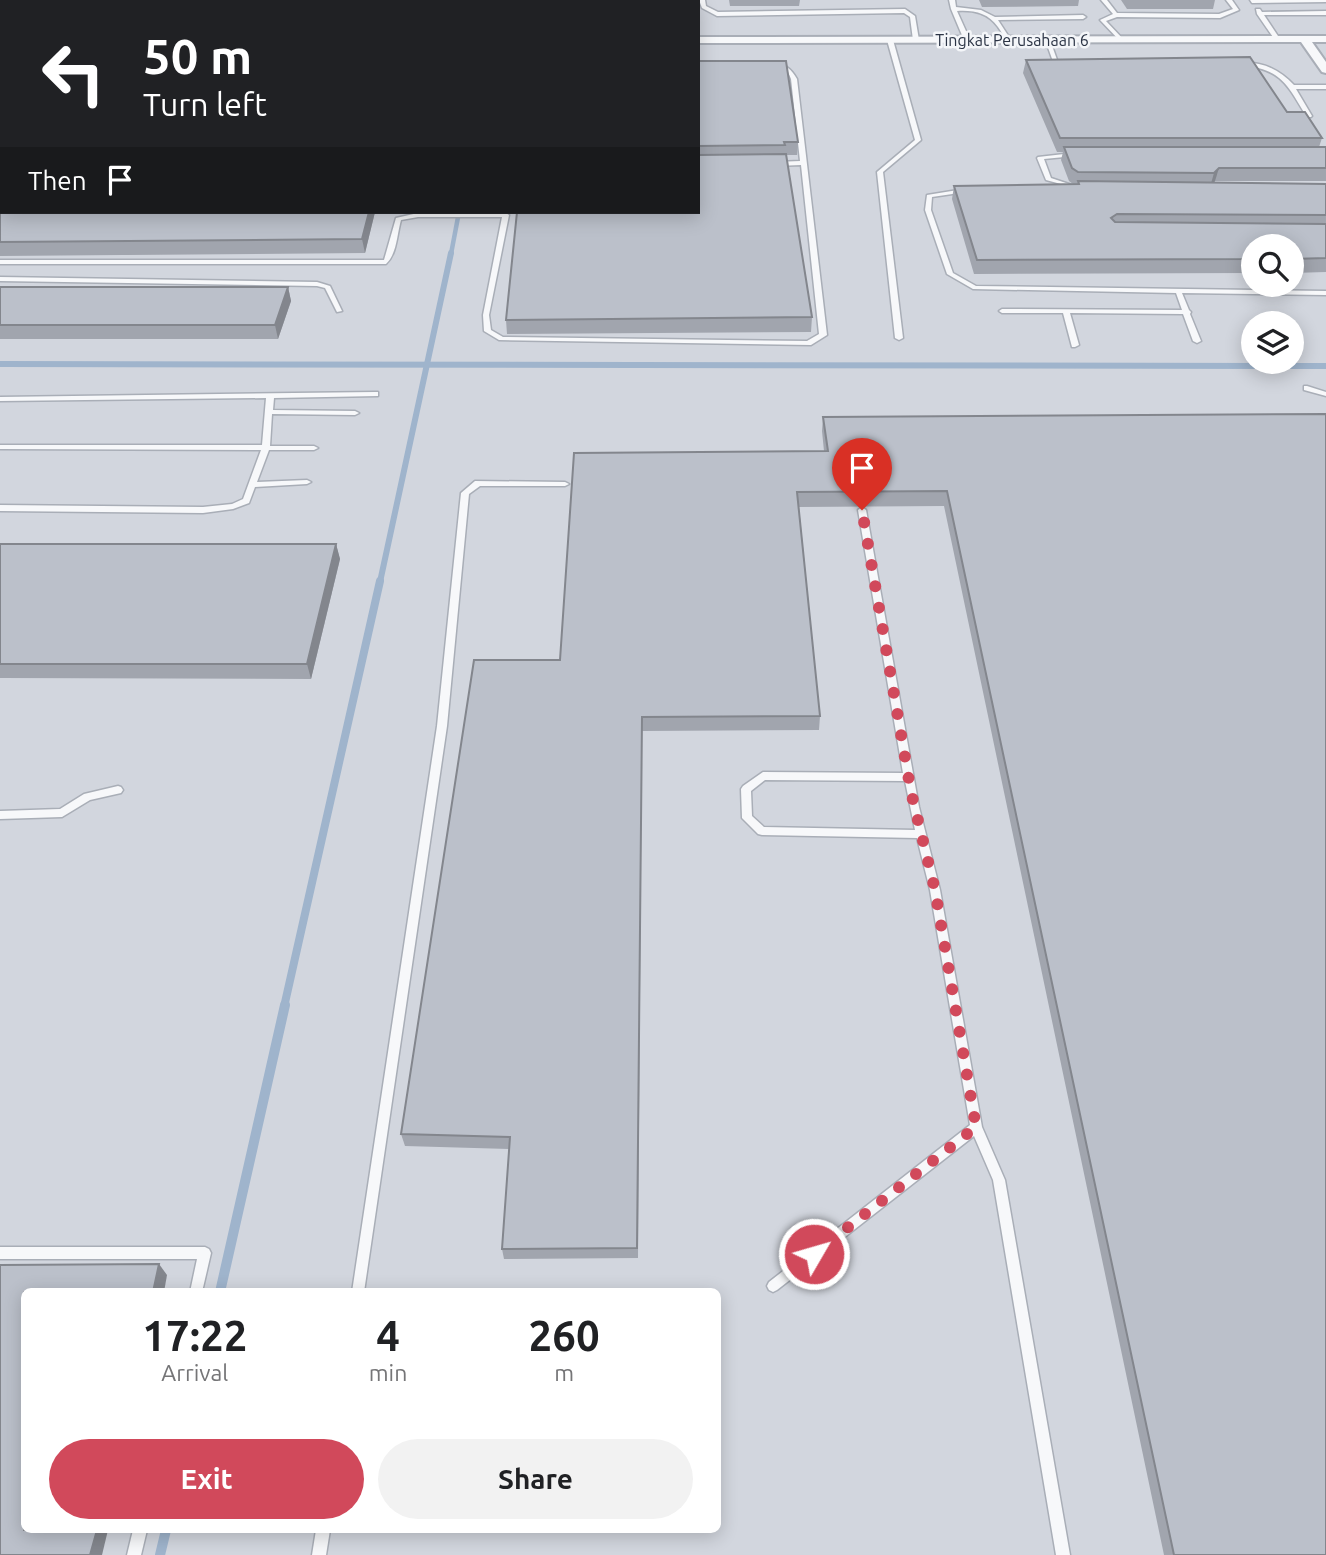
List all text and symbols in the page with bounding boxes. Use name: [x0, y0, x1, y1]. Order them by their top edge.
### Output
icon: left: [28, 28, 119, 119]
text: 50 m: [143, 28, 252, 83]
street label: Tingkat Perusahaan 6: [935, 31, 1089, 49]
text: Turn left: [143, 86, 267, 122]
icon: arrive: [101, 161, 139, 199]
text: Then: [28, 166, 87, 195]
map controls: [1241, 234, 1304, 374]
button: search: [1241, 234, 1304, 297]
button: layers: [1241, 311, 1304, 374]
pin: [832, 438, 892, 510]
icon: arrive: [843, 449, 881, 487]
position arrow: [777, 1217, 851, 1291]
text: 17:22: [142, 1312, 247, 1359]
text: 4: [376, 1312, 400, 1359]
text: 260: [529, 1312, 600, 1359]
text: Arrival: [161, 1360, 228, 1385]
text: min: [369, 1360, 407, 1385]
text: m: [554, 1360, 574, 1385]
button: Exit: [49, 1439, 364, 1519]
button: Share: [378, 1439, 693, 1519]

